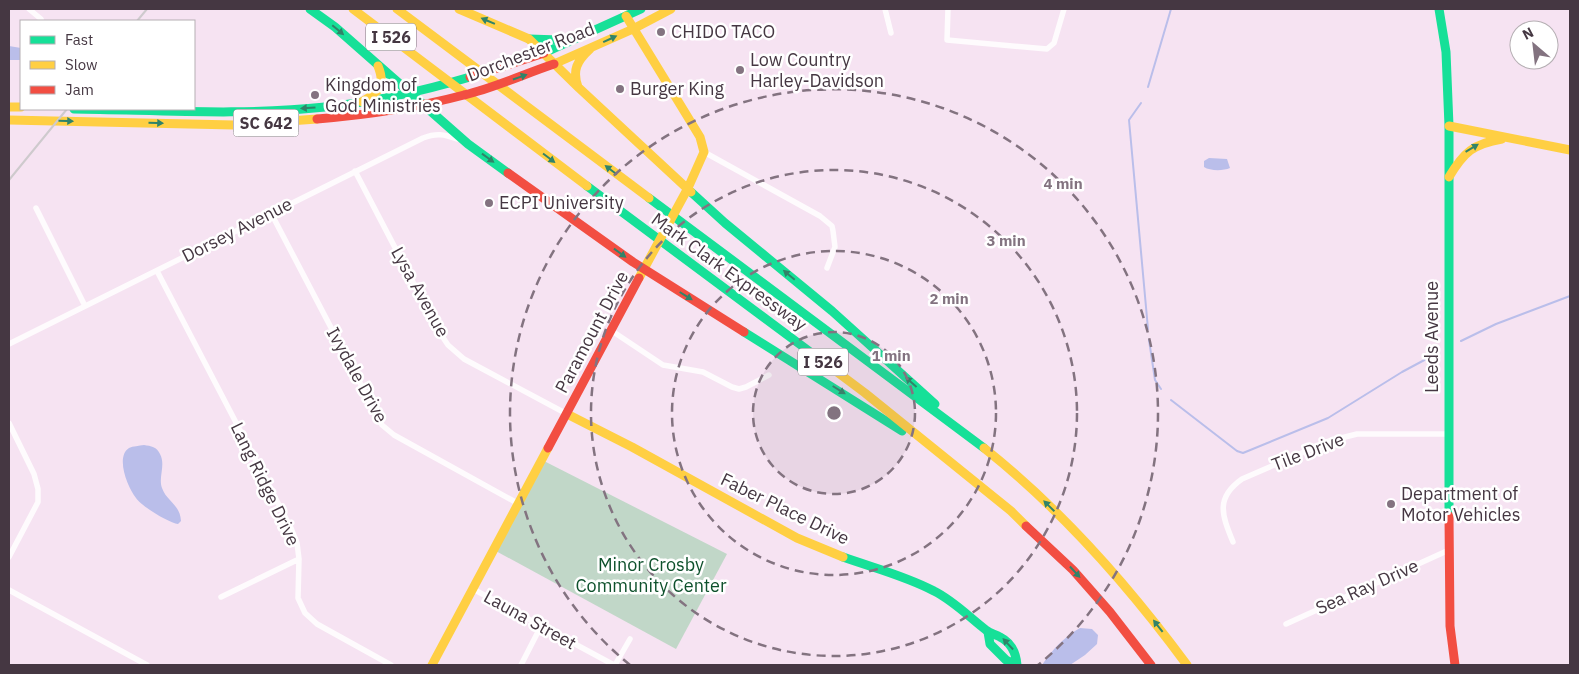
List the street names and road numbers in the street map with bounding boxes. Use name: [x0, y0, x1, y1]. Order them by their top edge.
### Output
street label: Dorchester Road: [464, 17, 598, 86]
road number: I 526: [366, 24, 416, 51]
road number: SC 642: [234, 110, 298, 136]
street label: Dorsey Avenue: [178, 192, 296, 267]
street label: Mark Clark Expressway: [647, 207, 811, 336]
street label: Lysa Avenue: [386, 242, 455, 341]
street label: Paramount Drive: [550, 267, 633, 397]
street label: Leeds Avenue: [1420, 281, 1443, 393]
street label: Ivydale Drive: [322, 323, 393, 427]
road number: I 526: [798, 348, 848, 376]
street label: Lang Ridge Drive: [226, 418, 305, 549]
street label: Tile Drive: [1268, 427, 1347, 476]
street label: Faber Place Drive: [717, 467, 853, 550]
street label: Sea Ray Drive: [1312, 554, 1422, 619]
street label: Launa Street: [480, 585, 581, 654]

